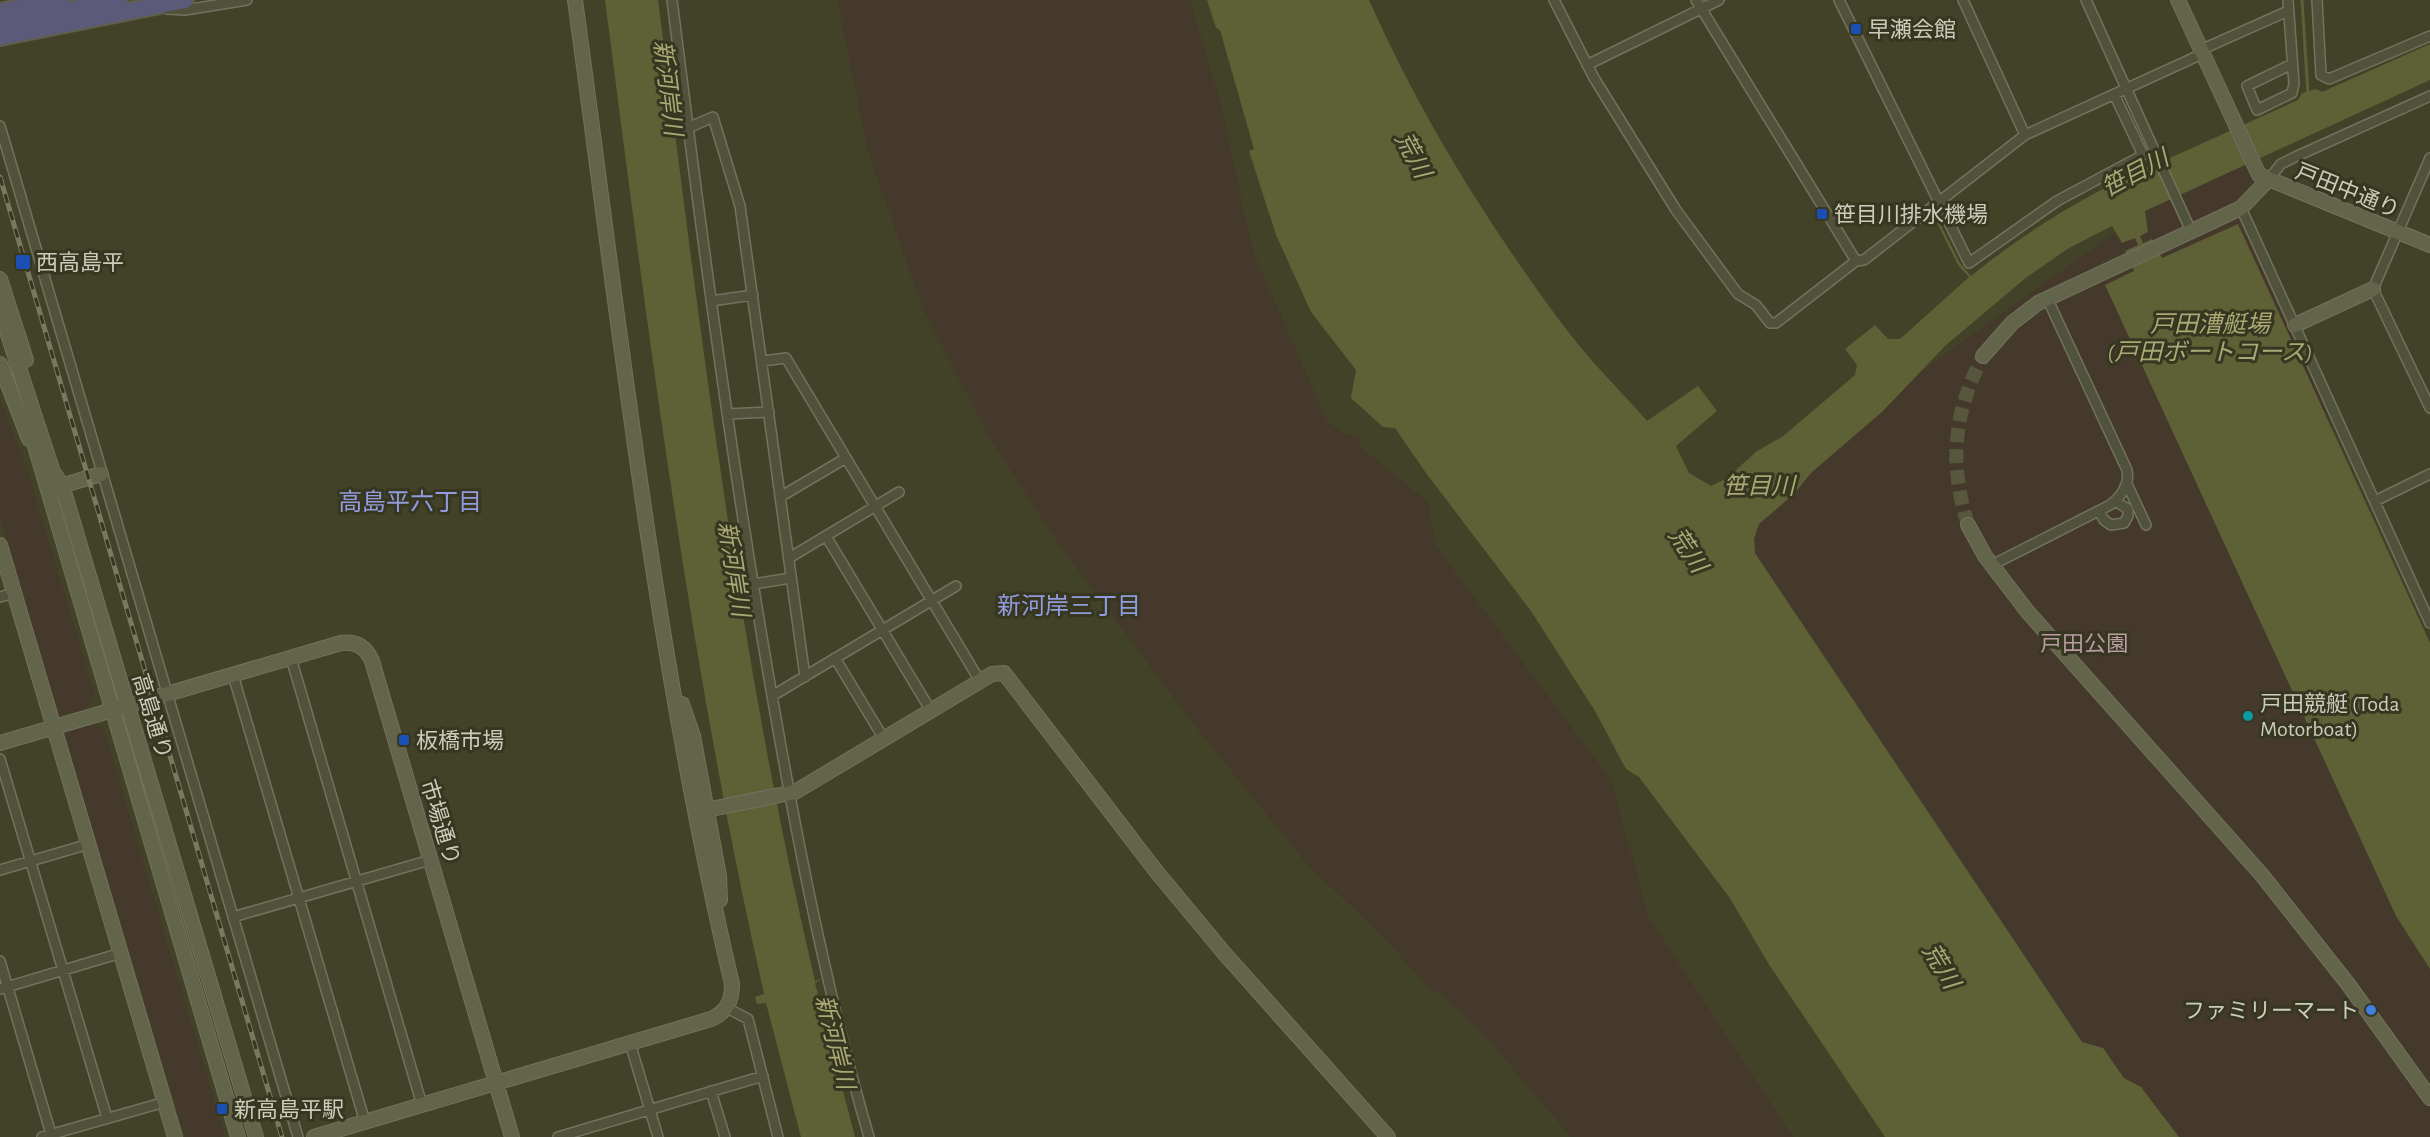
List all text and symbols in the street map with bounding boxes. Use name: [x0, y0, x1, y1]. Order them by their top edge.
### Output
place label: 早瀬会館: [1868, 18, 1956, 41]
marker: 早瀬会館: [1849, 22, 1863, 36]
water label: 新河岸川: [649, 39, 687, 140]
water label: 荒川: [1390, 128, 1437, 185]
water label: 笹目川: [2097, 143, 2176, 201]
street label: 戸田中通り: [2293, 159, 2403, 222]
place label: 笹目川排水機場: [1834, 203, 1988, 226]
marker: 笹目川排水機場: [1815, 207, 1829, 221]
place label: 西高島平: [36, 251, 124, 274]
marker: 西高島平: [14, 253, 32, 271]
water label: 戸田漕艇場 (戸田ボートコース): [2107, 311, 2313, 365]
water label: 笹目川: [1723, 473, 1798, 499]
district label: 高島平六丁目: [338, 489, 482, 515]
water label: 新河岸川: [714, 520, 755, 621]
water label: 荒川: [1664, 523, 1714, 580]
district label: 新河岸三丁目: [997, 593, 1141, 619]
park label: 戸田公園: [2040, 633, 2128, 655]
street label: 高島通り: [129, 671, 176, 762]
place label: 戸田競艇 (Toda Motorboat): [2260, 692, 2400, 740]
marker: 戸田競艇 (Toda Motorboat): [2241, 709, 2255, 723]
place label: 板橋市場: [416, 729, 504, 752]
marker: 板橋市場: [397, 733, 411, 747]
street label: 市場通り: [417, 777, 464, 868]
water label: 荒川: [1917, 939, 1966, 996]
water label: 新河岸川: [811, 992, 860, 1095]
place label: ファミリーマート: [2183, 1000, 2359, 1022]
marker: ファミリーマート: [2364, 1003, 2378, 1017]
place label: 新高島平駅: [234, 1098, 344, 1121]
marker: 新高島平駅: [215, 1102, 229, 1116]

